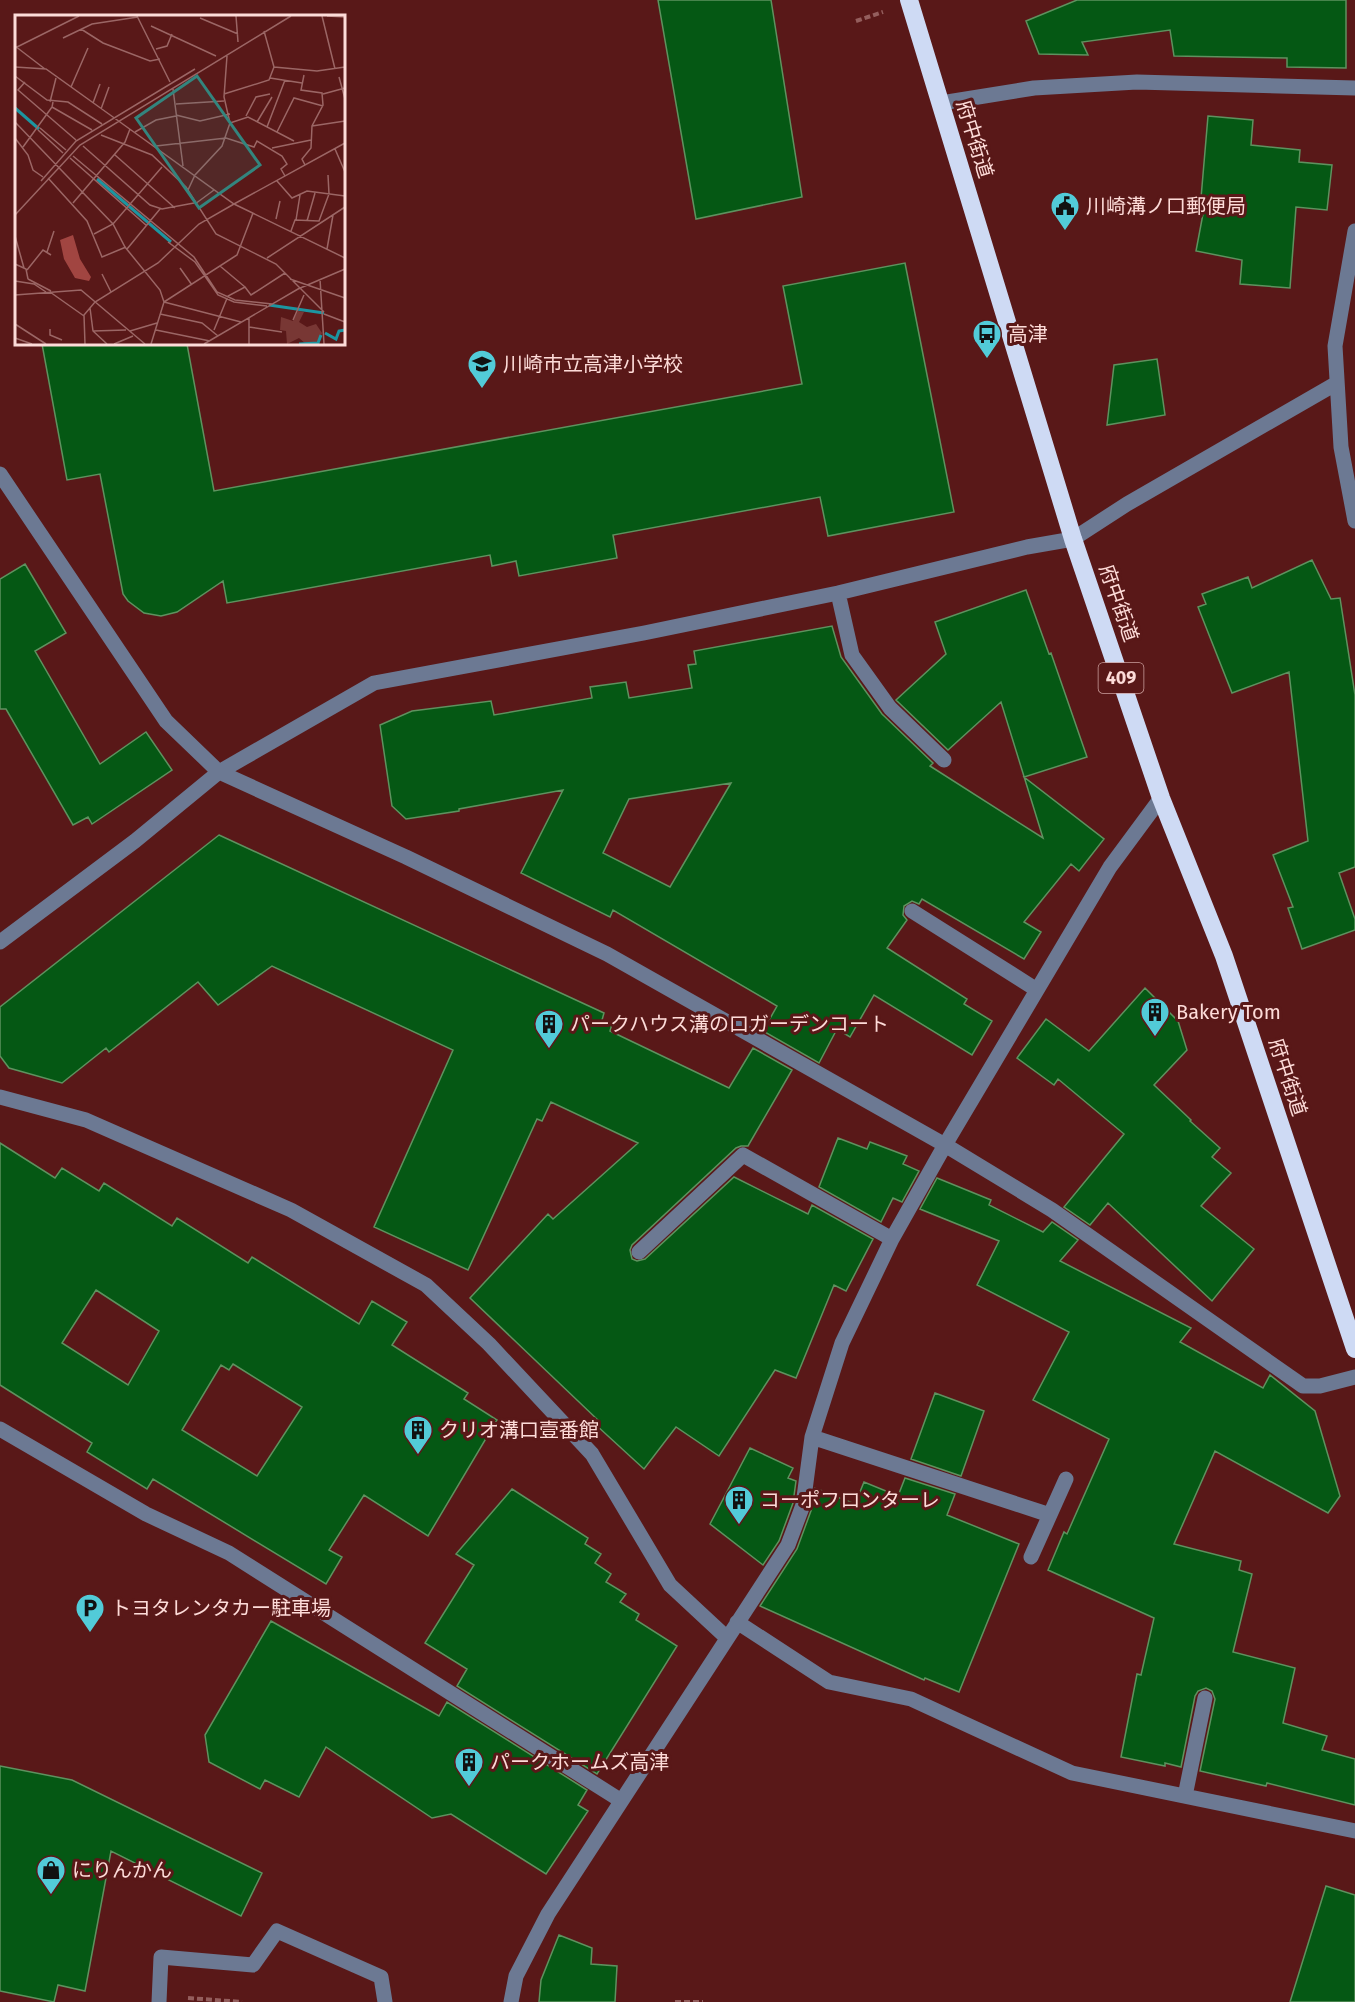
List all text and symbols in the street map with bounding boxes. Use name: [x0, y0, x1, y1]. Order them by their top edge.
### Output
inset map: [15, 15, 345, 345]
street label: 府中街道: [952, 97, 998, 181]
public building icon: 川崎溝ノ口郵便局: [1049, 190, 1081, 232]
place label: 川崎溝ノ口郵便局: [1086, 194, 1246, 218]
bus stop icon: 高津: [971, 318, 1003, 360]
place label: 高津: [1008, 322, 1048, 346]
school or university icon: 川崎市立高津小学校: [466, 348, 498, 390]
place label: 川崎市立高津小学校: [503, 352, 683, 376]
street label: 府中街道: [1095, 561, 1143, 645]
road number: 409: [1098, 663, 1144, 693]
building icon: Bakery Tom: [1139, 996, 1171, 1038]
place label: Bakery Tom: [1176, 1000, 1281, 1024]
building icon: パークハウス溝の口ガーデンコート: [533, 1008, 565, 1050]
place label: パークハウス溝の口ガーデンコート: [570, 1012, 889, 1036]
street label: 府中街道: [1264, 1035, 1312, 1119]
building icon: クリオ溝口壹番館: [402, 1414, 434, 1456]
place label: クリオ溝口壹番館: [439, 1418, 599, 1442]
building icon: コーポフロンターレ: [723, 1484, 755, 1526]
place label: コーポフロンターレ: [760, 1488, 940, 1512]
parking icon: トヨタレンタカー駐車場: [74, 1592, 106, 1634]
place label: トヨタレンタカー駐車場: [111, 1596, 331, 1620]
building icon: パークホームズ高津: [453, 1746, 485, 1788]
place label: パークホームズ高津: [490, 1750, 669, 1774]
shop icon: にりんかん: [35, 1854, 67, 1896]
place label: にりんかん: [72, 1858, 172, 1882]

